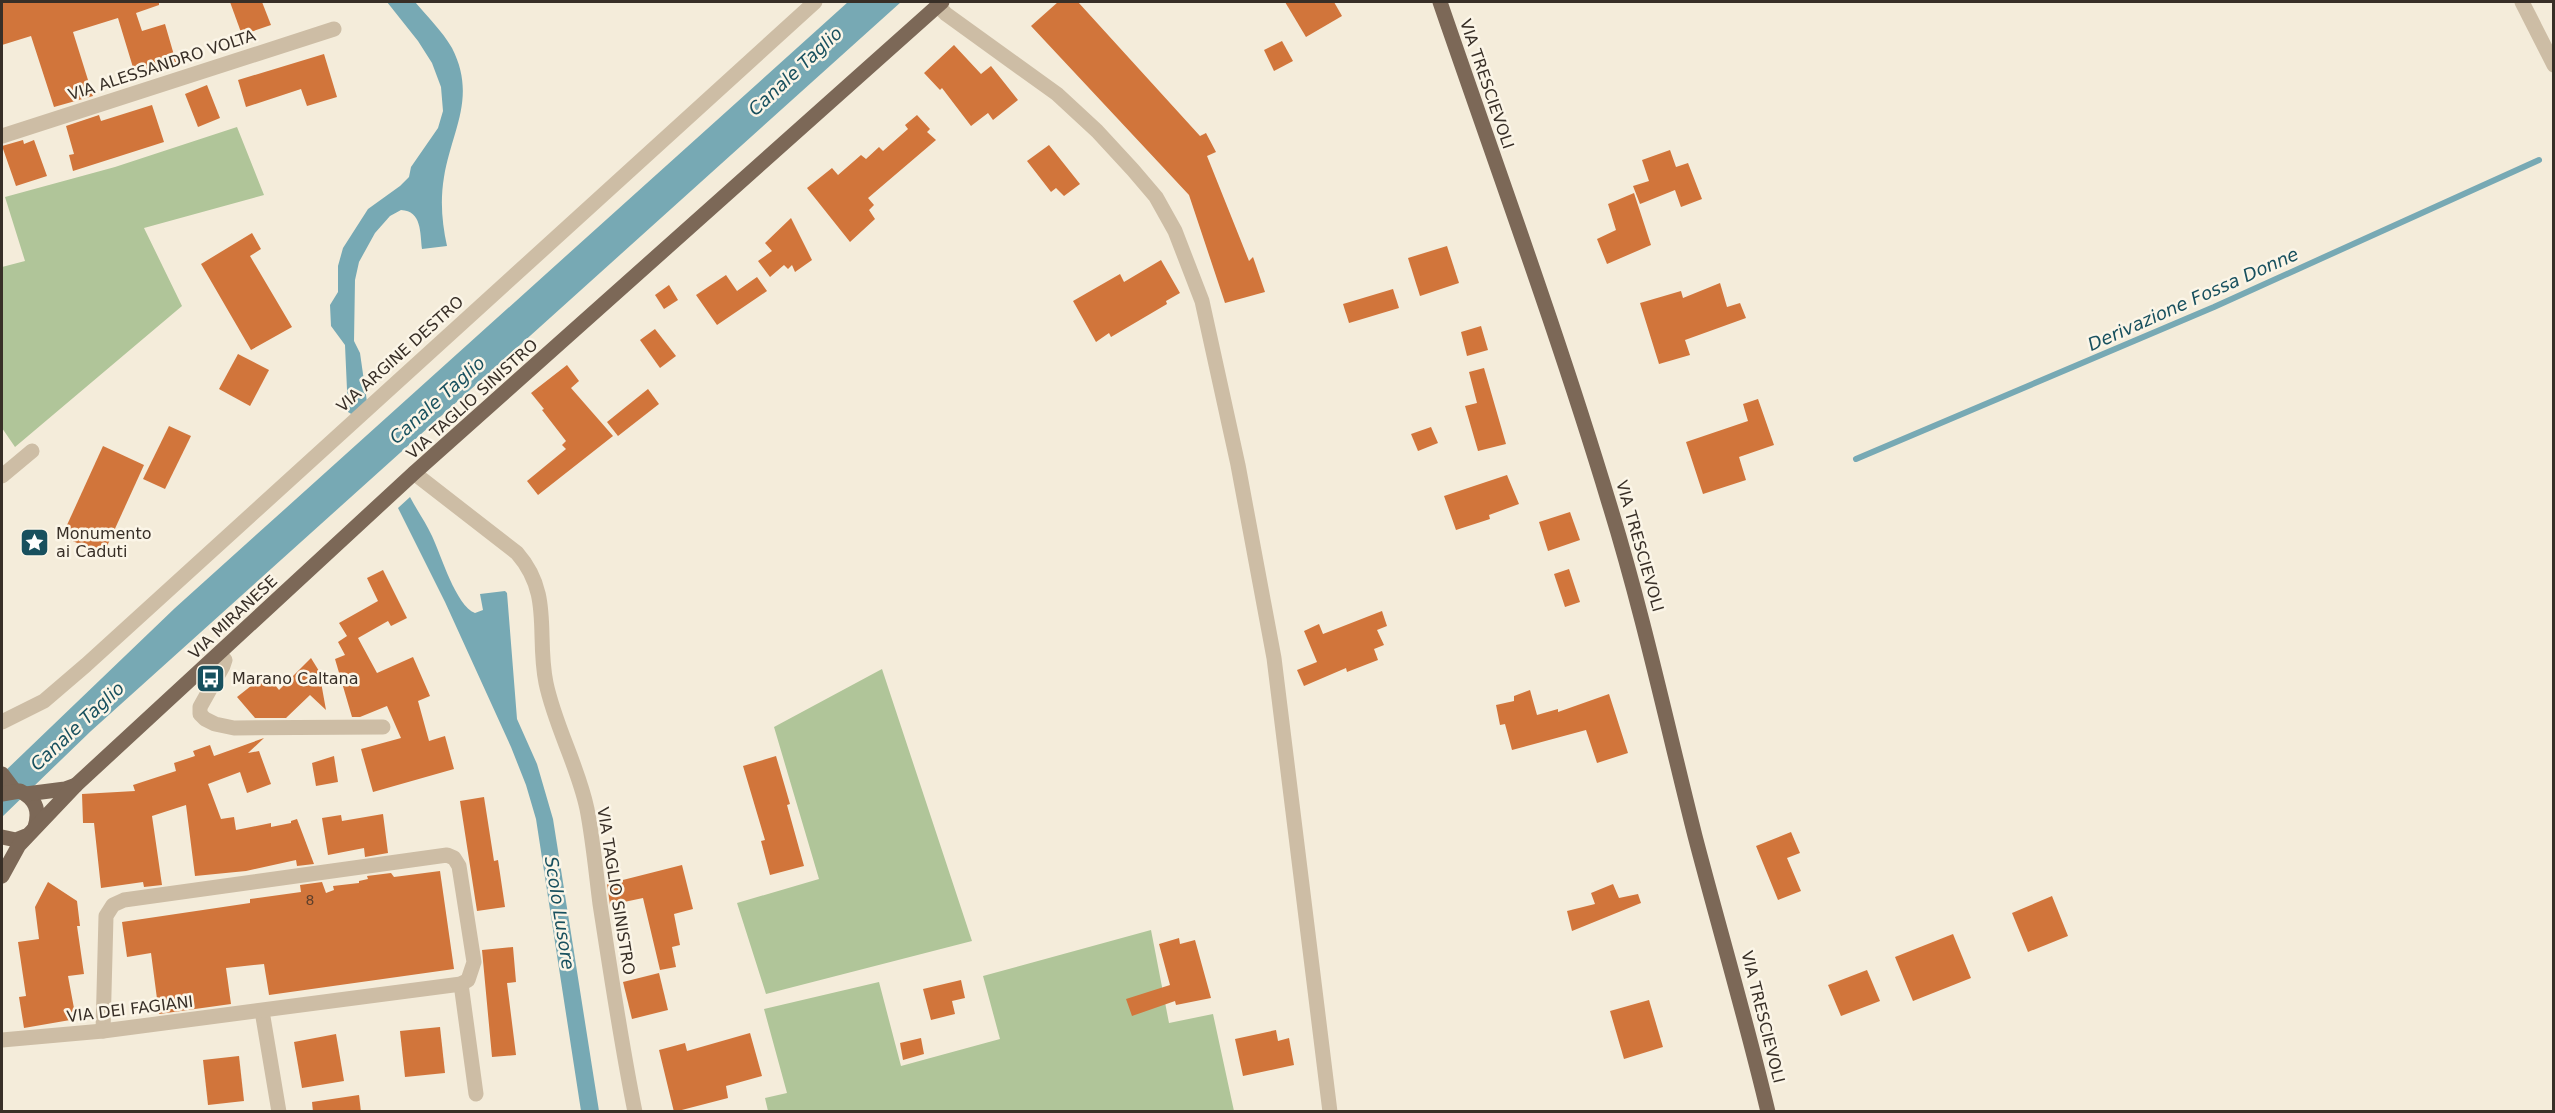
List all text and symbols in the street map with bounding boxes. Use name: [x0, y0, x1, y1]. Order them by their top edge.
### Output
street label: VIA TRESCIEVOLI: [1456, 17, 1518, 151]
water label: Canale Taglio: [744, 22, 846, 120]
street label: VIA ALESSANDRO VOLTA: [66, 26, 258, 104]
water label: Derivazione Fossa Donne: [2084, 243, 2302, 355]
street label: VIA ARGINE DESTRO: [333, 292, 467, 416]
street label: VIA TAGLIO SINISTRO: [403, 335, 541, 463]
water label: Canale Taglio: [385, 352, 489, 448]
street label: VIA TRESCIEVOLI: [1612, 478, 1668, 614]
place label: Monumento ai Caduti: [56, 524, 152, 561]
place icon: Monumento ai Caduti: [19, 526, 51, 558]
street label: VIA MIRANESE: [185, 571, 281, 663]
bus stop icon: Marano Caltana: [195, 662, 227, 694]
place label: Marano Caltana: [232, 669, 358, 688]
water label: Canale Taglio: [26, 677, 128, 775]
street label: VIA TAGLIO SINISTRO: [593, 806, 639, 976]
water label: Scolo Lusore: [541, 855, 579, 971]
house number: 8: [306, 892, 314, 908]
street label: VIA TRESCIEVOLI: [1737, 949, 1789, 1085]
street label: VIA DEI FAGIANI: [66, 992, 194, 1026]

